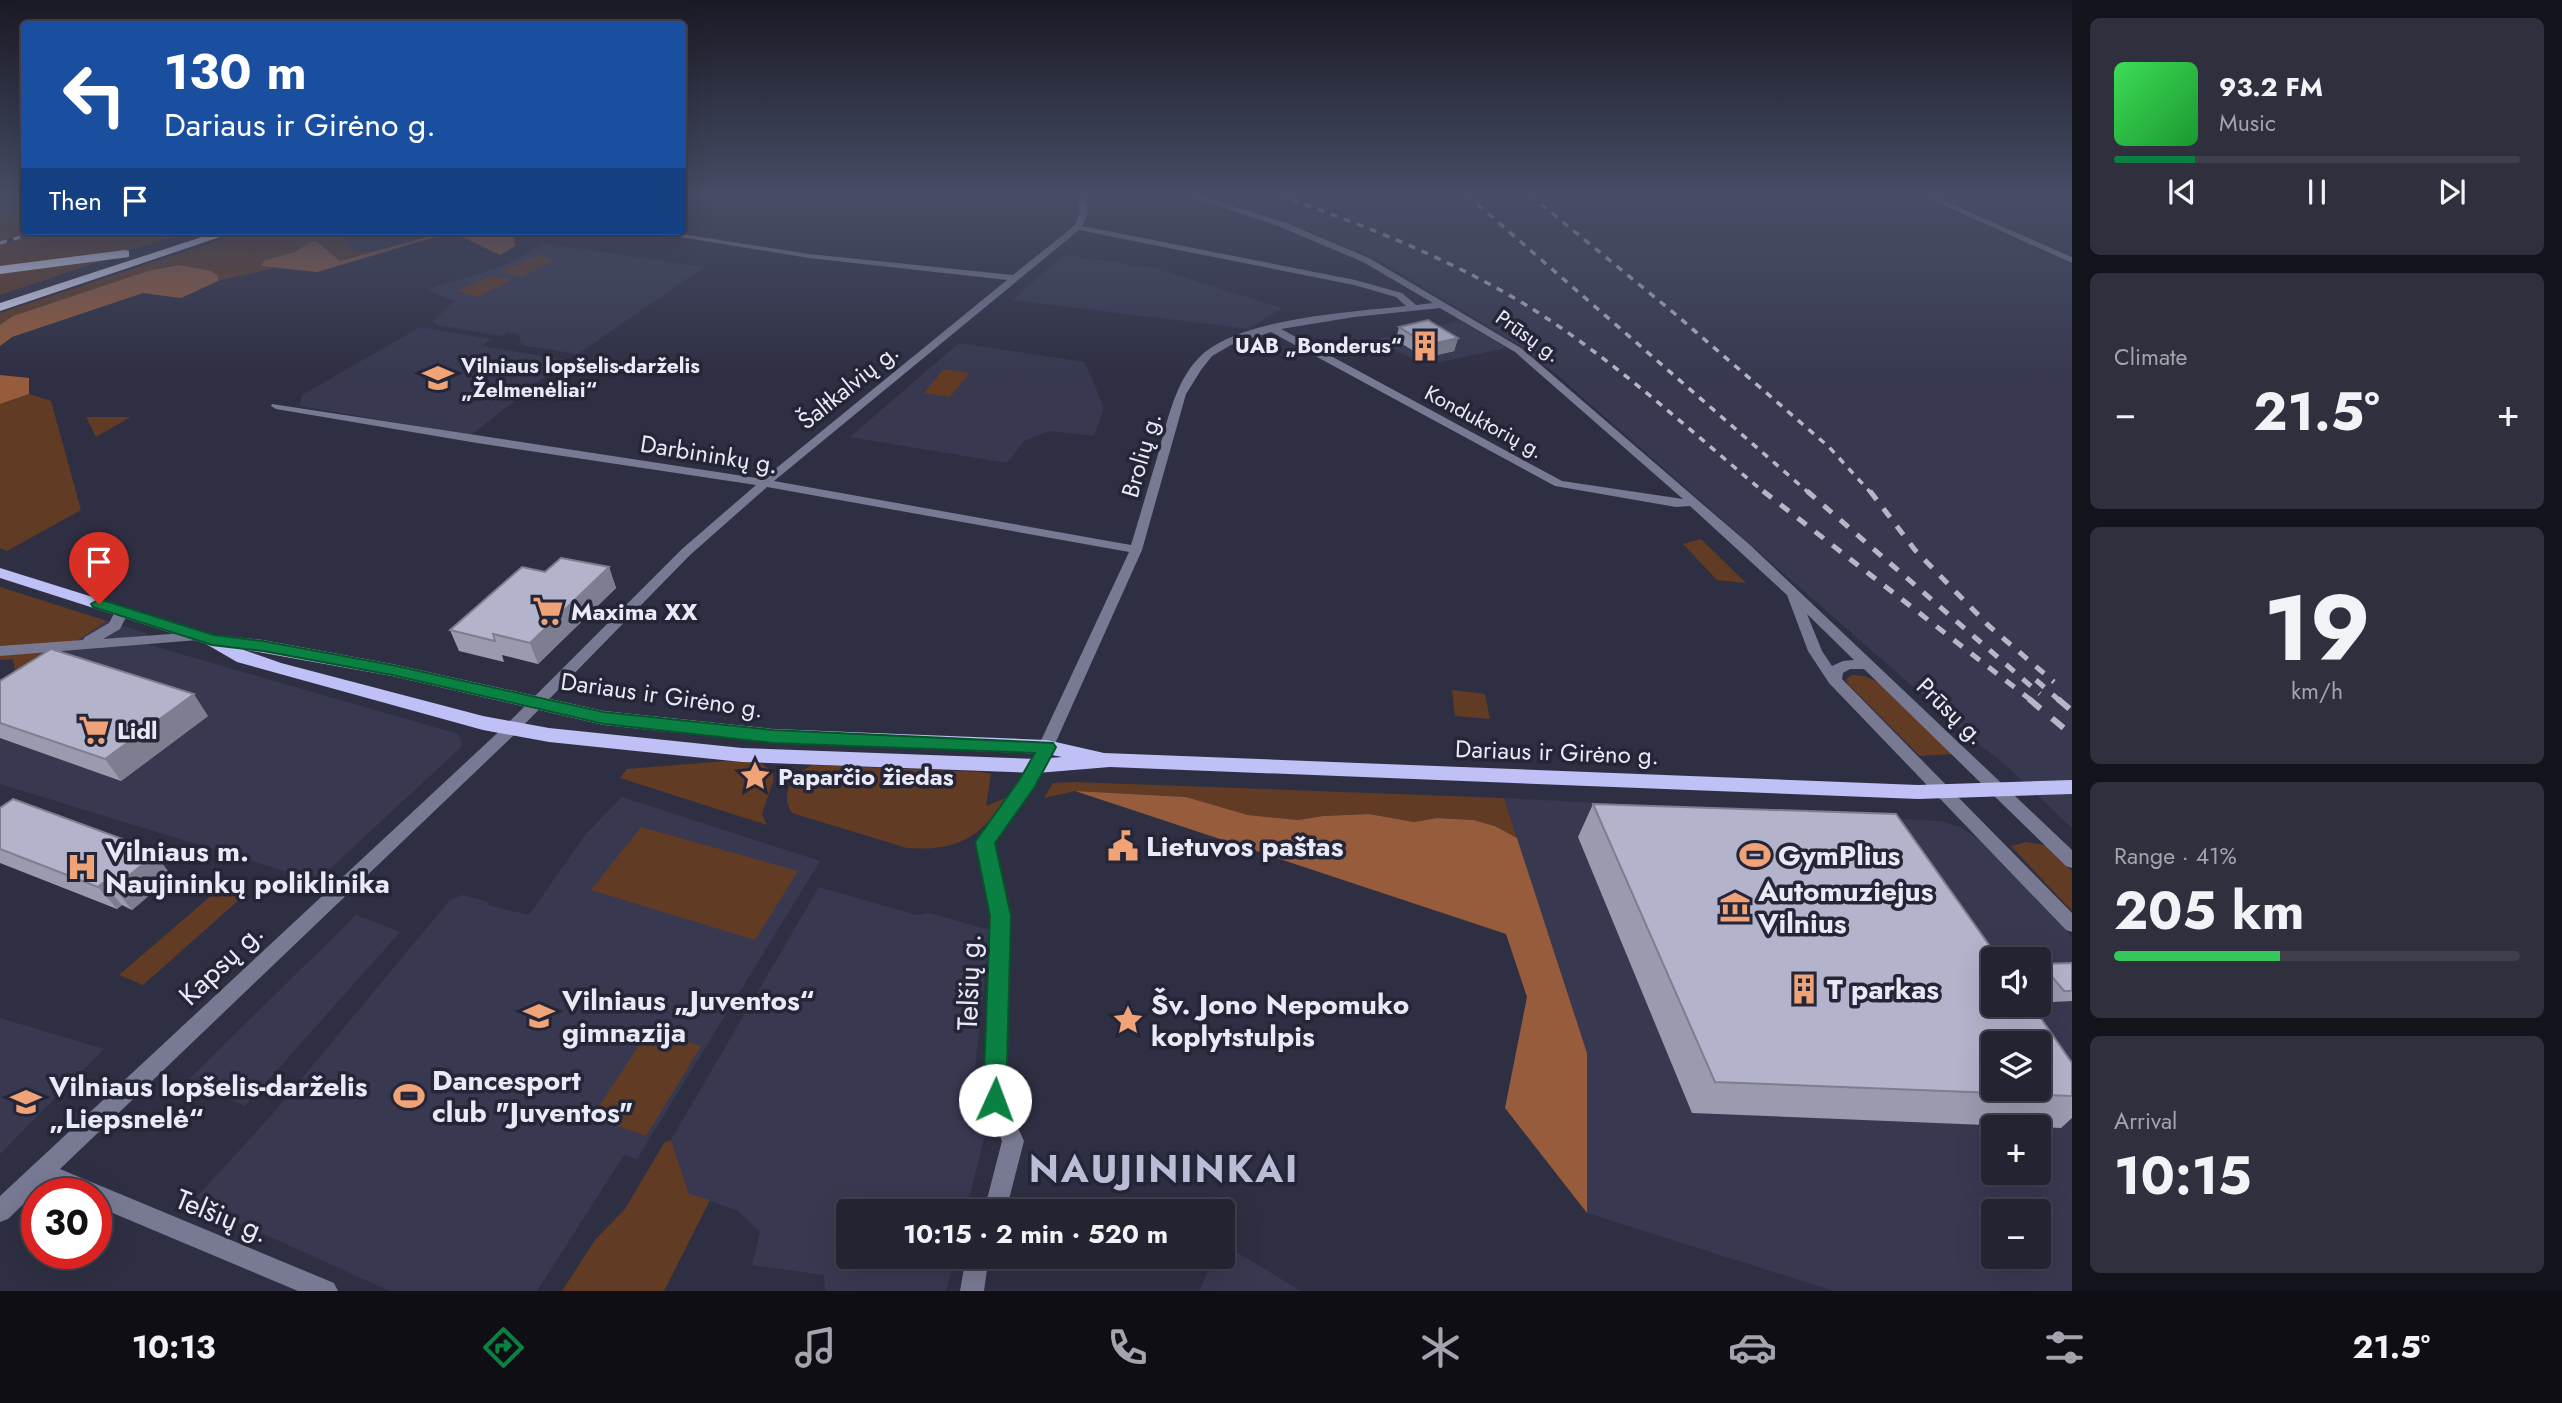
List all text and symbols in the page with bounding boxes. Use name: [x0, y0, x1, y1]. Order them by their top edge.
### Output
text: 130 m: [164, 37, 307, 107]
icon: left: [49, 49, 140, 140]
text: 93.2 FM: [2219, 68, 2323, 106]
text: Dariaus ir Girėno g.: [164, 102, 436, 148]
text: Music: [2219, 106, 2276, 140]
icon: previous: [2163, 173, 2201, 211]
icon: pause: [2298, 173, 2336, 211]
icon: next: [2433, 173, 2471, 211]
text: Then: [49, 182, 102, 220]
icon: arrive: [116, 182, 154, 220]
street label: Prūsų g.: [1489, 303, 1567, 369]
building icon: UAB „Bonderus“: [1408, 329, 1442, 363]
place label: UAB „Bonderus“: [1235, 331, 1402, 361]
street label: Šaltkalvių g.: [790, 334, 906, 438]
text: Climate: [2114, 340, 2187, 374]
place label: Vilniaus lopšelis-darželis „Želmenėliai“: [460, 351, 700, 405]
school or university icon: Vilniaus lopšelis-darželis „Želmenėliai“: [421, 361, 455, 395]
text: 21.5°: [2253, 374, 2380, 450]
street label: Konduktorių g.: [1419, 378, 1549, 466]
text: −: [2114, 385, 2136, 440]
text: +: [2497, 385, 2520, 440]
street label: Brolių g.: [1112, 408, 1170, 502]
street label: Darbininkų g.: [638, 426, 780, 482]
pin: [69, 532, 129, 604]
icon: arrive: [80, 543, 118, 581]
text: 19: [2263, 563, 2371, 694]
supermarket icon: Maxima XX: [531, 594, 565, 628]
place label: Maxima XX: [571, 594, 698, 629]
street label: Dariaus ir Girėno g.: [559, 663, 765, 727]
street label: Prūsų g.: [1909, 669, 1993, 753]
text: km/h: [2291, 674, 2343, 708]
supermarket icon: Lidl: [77, 713, 111, 747]
place label: Lidl: [117, 713, 158, 748]
street label: Dariaus ir Girėno g.: [1455, 731, 1659, 773]
place icon: Paparčio žiedas: [738, 759, 772, 793]
place label: Paparčio žiedas: [778, 759, 954, 794]
place label: Lietuvos paštas: [1146, 826, 1344, 867]
public building icon: Lietuvos paštas: [1106, 829, 1140, 863]
place label: Vilniaus m. Naujininkų poliklinika: [104, 831, 390, 904]
place label: GymPlius: [1778, 835, 1901, 876]
sports icon: GymPlius: [1738, 838, 1772, 872]
text: Range · 41%: [2114, 839, 2237, 873]
hospital icon: Vilniaus m. Naujininkų poliklinika: [65, 850, 99, 884]
place label: Automuziejus Vilnius: [1757, 871, 1934, 944]
text: 205 km: [2114, 873, 2304, 949]
museum icon: Automuziejus Vilnius: [1718, 890, 1752, 924]
street label: Kapsų g.: [169, 913, 273, 1015]
street label: Telšių g.: [947, 933, 991, 1031]
map controls: [1981, 947, 2051, 1269]
button: sound: [1981, 947, 2051, 1017]
place label: T parkas: [1827, 969, 1939, 1010]
building icon: T parkas: [1787, 972, 1821, 1006]
place label: Vilniaus „Juventos“ gimnazija: [561, 980, 815, 1053]
place label: Šv. Jono Nepomuko koplytstulpis: [1151, 984, 1409, 1057]
school or university icon: Vilniaus „Juventos“ gimnazija: [522, 999, 556, 1033]
place icon: Šv. Jono Nepomuko koplytstulpis: [1111, 1003, 1145, 1037]
button: layers: [1981, 1031, 2051, 1101]
place label: Dancesport club "Juventos": [432, 1060, 633, 1133]
position arrow: [958, 1063, 1032, 1137]
place label: Vilniaus lopšelis-darželis „Liepsnelė“: [48, 1066, 368, 1139]
sports icon: Dancesport club "Juventos": [392, 1079, 426, 1113]
school or university icon: Vilniaus lopšelis-darželis „Liepsnelė“: [9, 1085, 43, 1119]
text: Arrival: [2114, 1104, 2177, 1138]
button: +: [1981, 1115, 2051, 1185]
text: 10:15: [2114, 1138, 2252, 1214]
district label: NAUJININKAI: [1029, 1141, 1299, 1196]
speed limit sign: 30: [21, 1178, 112, 1269]
street label: Telšių g.: [169, 1179, 275, 1253]
button: −: [1981, 1199, 2051, 1269]
text: 10:15 · 2 min · 520 m: [903, 1215, 1168, 1253]
icon: directions: [479, 1323, 528, 1372]
icon: music: [791, 1323, 840, 1372]
icon: phone: [1103, 1323, 1152, 1372]
icon: climate: [1416, 1323, 1465, 1372]
icon: car: [1728, 1323, 1777, 1372]
icon: filters: [2040, 1323, 2089, 1372]
text: 10:13: [132, 1324, 216, 1370]
text: 21.5°: [2353, 1324, 2430, 1370]

